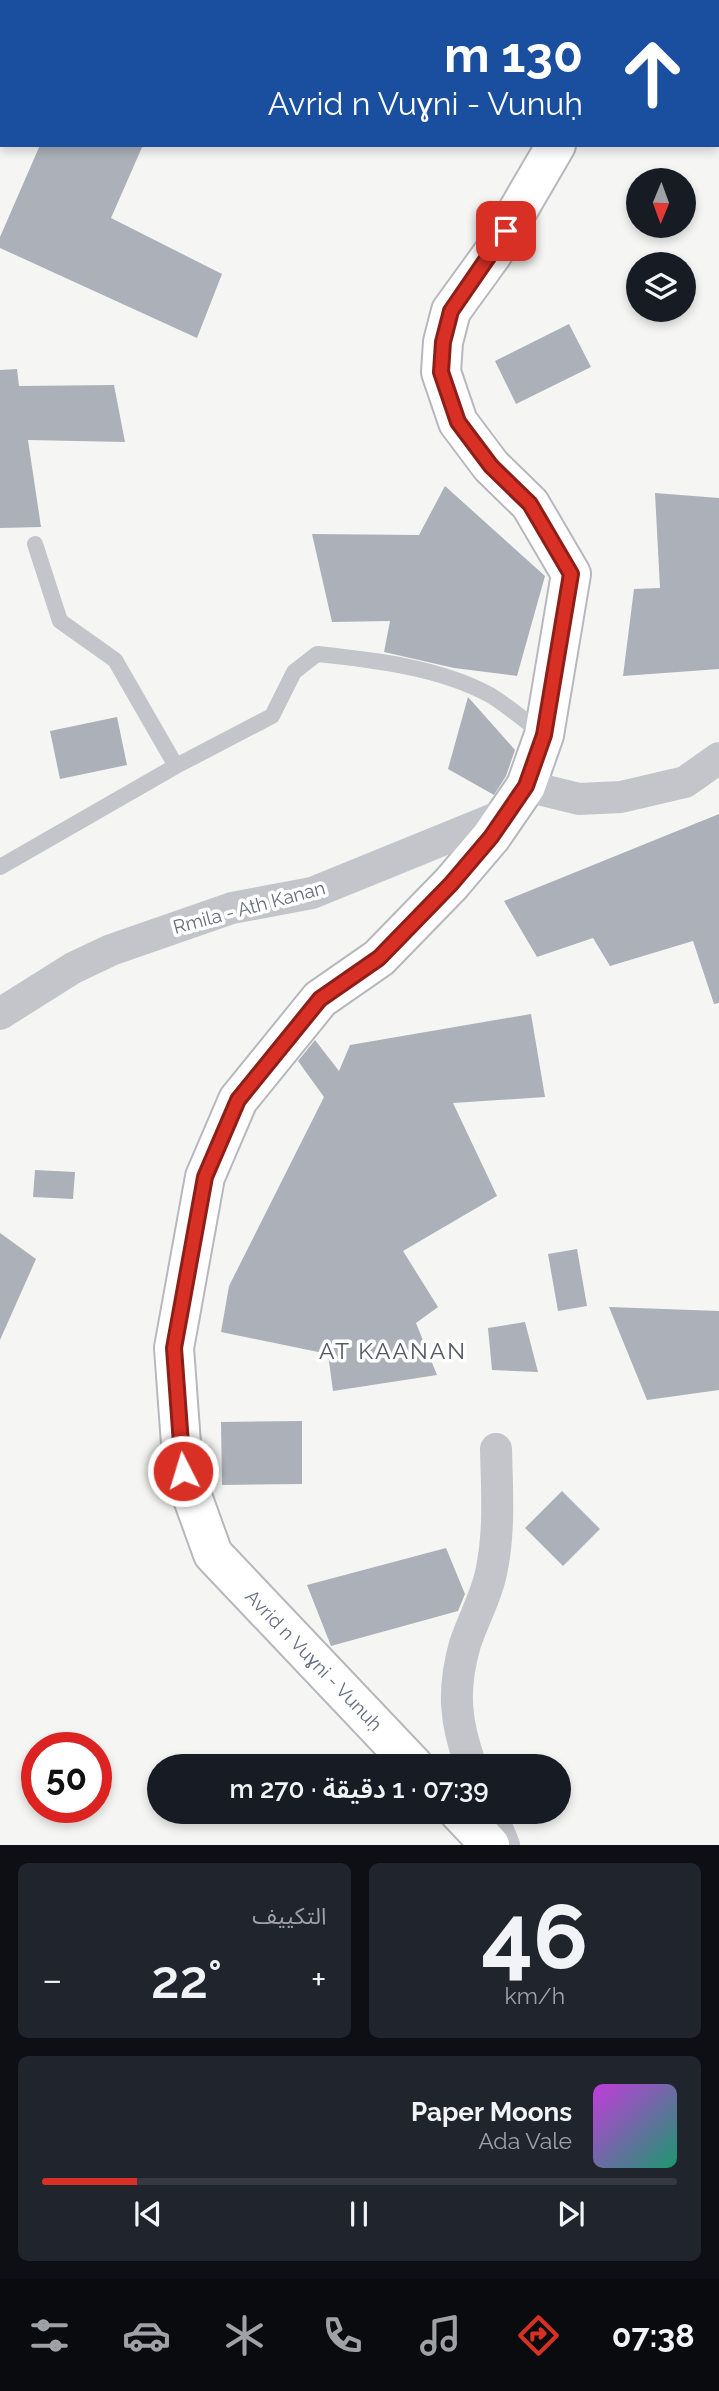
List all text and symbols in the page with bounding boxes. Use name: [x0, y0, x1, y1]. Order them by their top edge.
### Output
text: 130 m: [444, 26, 583, 83]
icon: ahead: [607, 28, 698, 119]
text: Avrid n Vuɣni - Vunuḥ: [268, 85, 583, 122]
north arrow: [626, 168, 696, 238]
map controls: [626, 168, 696, 322]
pin: [476, 201, 536, 261]
icon: arrive: [487, 212, 525, 250]
button: layers: [626, 252, 696, 322]
street label: Rmila - Ath Kanan: [171, 876, 327, 938]
district label: AT KAANAN: [319, 1337, 467, 1364]
position arrow: [146, 1434, 220, 1508]
street label: Avrid n Vuɣni - Vunuḥ: [241, 1585, 387, 1735]
speed limit sign: 50: [21, 1732, 112, 1823]
text: 07:39 · 1 دقيقة · 270 m: [229, 1774, 489, 1804]
text: 46: [481, 1883, 588, 1990]
text: التكييف: [252, 1902, 327, 1929]
text: 22°: [151, 1949, 222, 2010]
text: −: [42, 1957, 62, 2002]
text: +: [311, 1957, 327, 2002]
text: km/h: [504, 1982, 565, 2009]
text: Paper Moons: [411, 2097, 572, 2127]
text: Ada Vale: [478, 2127, 572, 2154]
icon: previous: [129, 2195, 167, 2233]
icon: pause: [340, 2195, 378, 2233]
icon: next: [552, 2195, 590, 2233]
icon: filters: [25, 2311, 74, 2360]
icon: car: [122, 2311, 171, 2360]
icon: climate: [220, 2311, 269, 2360]
icon: phone: [318, 2311, 367, 2360]
icon: music: [416, 2311, 465, 2360]
icon: directions: [514, 2311, 563, 2360]
text: 07:38: [612, 2317, 695, 2354]

